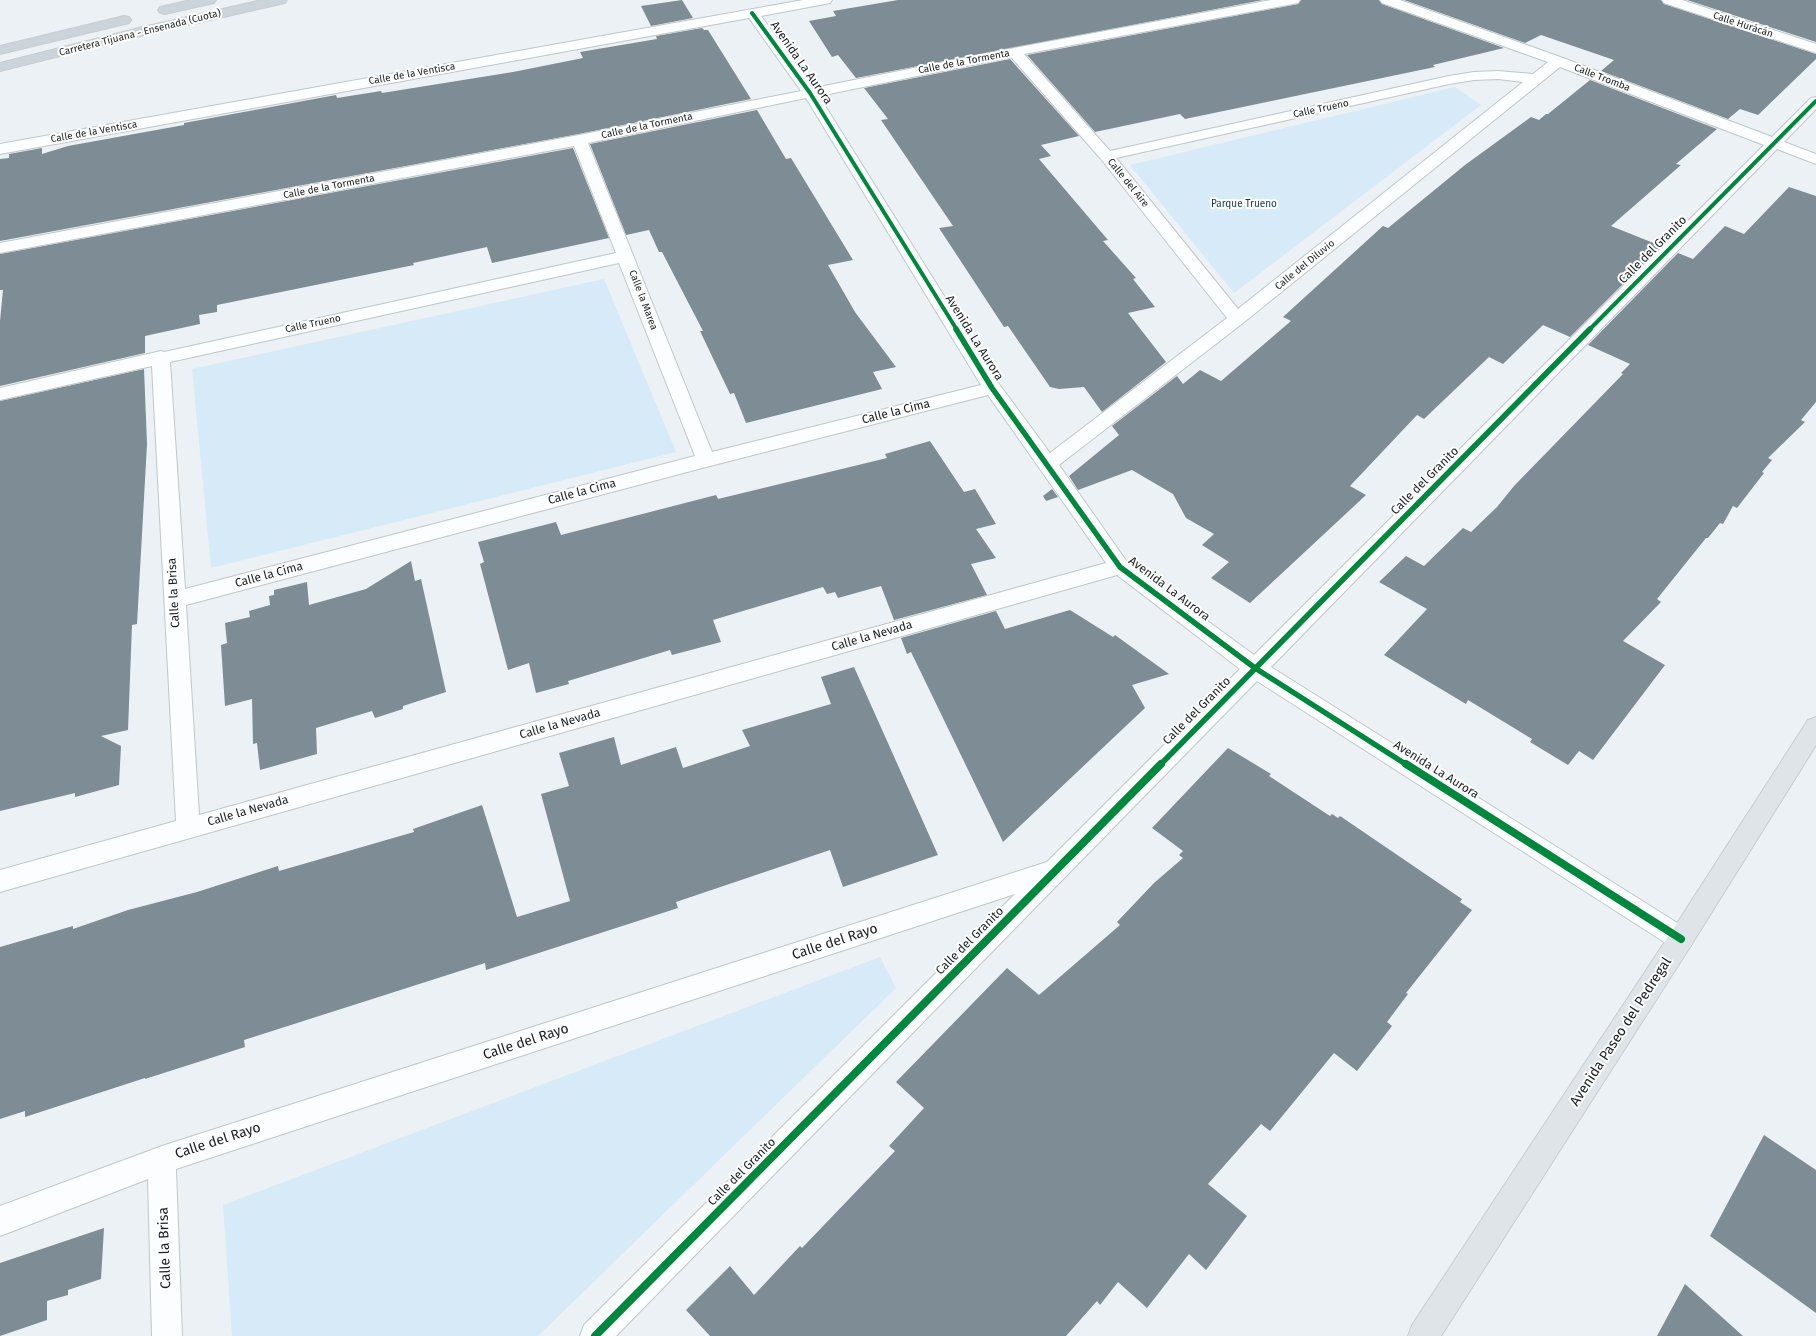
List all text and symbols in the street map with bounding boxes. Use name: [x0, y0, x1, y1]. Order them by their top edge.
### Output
street label: Carretera Tijuana - Ensenada (Cuota): [58, 7, 222, 59]
street label: Calle Hurácán: [1712, 10, 1774, 40]
street label: Avenida La Aurora: [767, 19, 835, 107]
street label: Calle de la Tormenta: [917, 47, 1011, 77]
street label: Calle de la Ventisca: [368, 60, 456, 88]
street label: Calle Tromba: [1572, 62, 1632, 94]
street label: Calle Trueno: [1292, 97, 1350, 121]
street label: Calle de la Tormenta: [600, 110, 694, 142]
street label: Calle de la Ventisca: [50, 118, 138, 146]
street label: Calle del Aire: [1105, 156, 1151, 210]
street label: Calle de la Tormenta: [282, 172, 376, 202]
park label: Parque Trueno: [1211, 198, 1277, 210]
street label: Calle del Granito: [1616, 213, 1690, 287]
street label: Calle del Diluvio: [1273, 237, 1337, 293]
street label: Calle la Marea: [626, 268, 660, 332]
street label: Avenida La Aurora: [942, 293, 1006, 383]
street label: Calle Trueno: [284, 312, 342, 336]
street label: Calle la Cima: [860, 397, 932, 427]
street label: Calle del Granito: [1388, 444, 1462, 518]
street label: Calle la Cima: [546, 476, 618, 508]
street label: Avenida La Aurora: [1126, 554, 1212, 624]
street label: Calle la Brisa: [165, 558, 183, 628]
street label: Calle la Cima: [233, 559, 305, 591]
street label: Calle la Nevada: [830, 618, 914, 654]
street label: Calle del Granito: [1160, 674, 1234, 748]
street label: Calle la Nevada: [518, 706, 602, 742]
street label: Avenida La Aurora: [1391, 738, 1481, 802]
street label: Calle la Nevada: [206, 793, 290, 829]
street label: Calle del Granito: [933, 904, 1007, 978]
street label: Calle del Rayo: [790, 920, 880, 964]
street label: Avenida Paseo del Pedregal: [1567, 954, 1675, 1110]
street label: Calle del Rayo: [481, 1020, 571, 1064]
street label: Calle del Rayo: [173, 1119, 263, 1163]
street label: Calle del Granito: [705, 1135, 779, 1209]
street label: Calle la Brisa: [155, 1207, 175, 1289]

